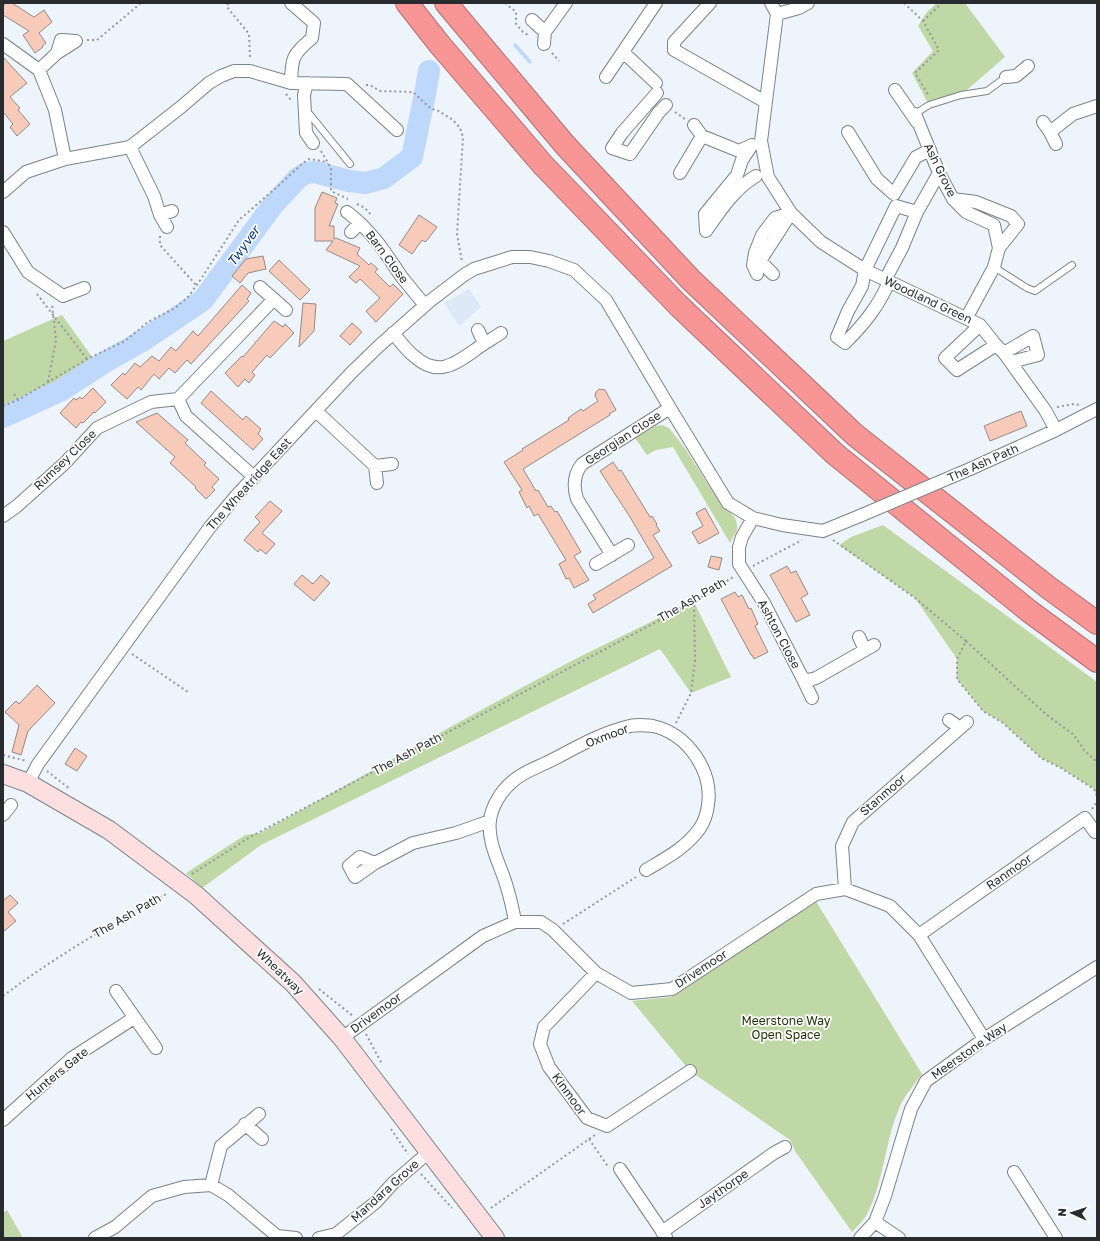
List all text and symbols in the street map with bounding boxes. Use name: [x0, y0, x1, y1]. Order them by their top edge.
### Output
street label: Ash Grove: [921, 140, 960, 199]
water label: Twyver: [223, 222, 264, 269]
street label: Barn Close: [363, 227, 412, 286]
street label: Woodland Green: [882, 273, 975, 327]
street label: Georgian Close: [582, 407, 663, 468]
street label: Rumsey Close: [30, 426, 99, 493]
street label: The Wheatridge East: [203, 434, 294, 533]
street label: The Ash Path: [945, 440, 1021, 485]
street label: The Ash Path: [655, 574, 728, 625]
street label: Ashton Close: [755, 597, 804, 671]
street label: Oxmoor: [583, 720, 631, 751]
street label: The Ash Path: [370, 729, 444, 778]
street label: Stanmoor: [857, 770, 909, 819]
street label: Ranmoor: [983, 850, 1035, 893]
street label: The Ash Path: [90, 890, 163, 941]
street label: Wheatway: [253, 945, 307, 998]
street label: Drivemoor: [672, 946, 730, 991]
street label: Drivemoor: [347, 989, 404, 1036]
park label: Meerstone Way Open Space: [742, 1013, 831, 1042]
street label: Meerstone Way: [928, 1019, 1010, 1082]
street label: Hunters Gate: [22, 1044, 91, 1103]
street label: Kinmoor: [549, 1070, 590, 1118]
street label: Mandara Grove: [348, 1156, 422, 1225]
street label: Jaythorpe: [694, 1166, 751, 1212]
north arrow: [1052, 1193, 1092, 1233]
text: N: [1055, 1208, 1068, 1217]

